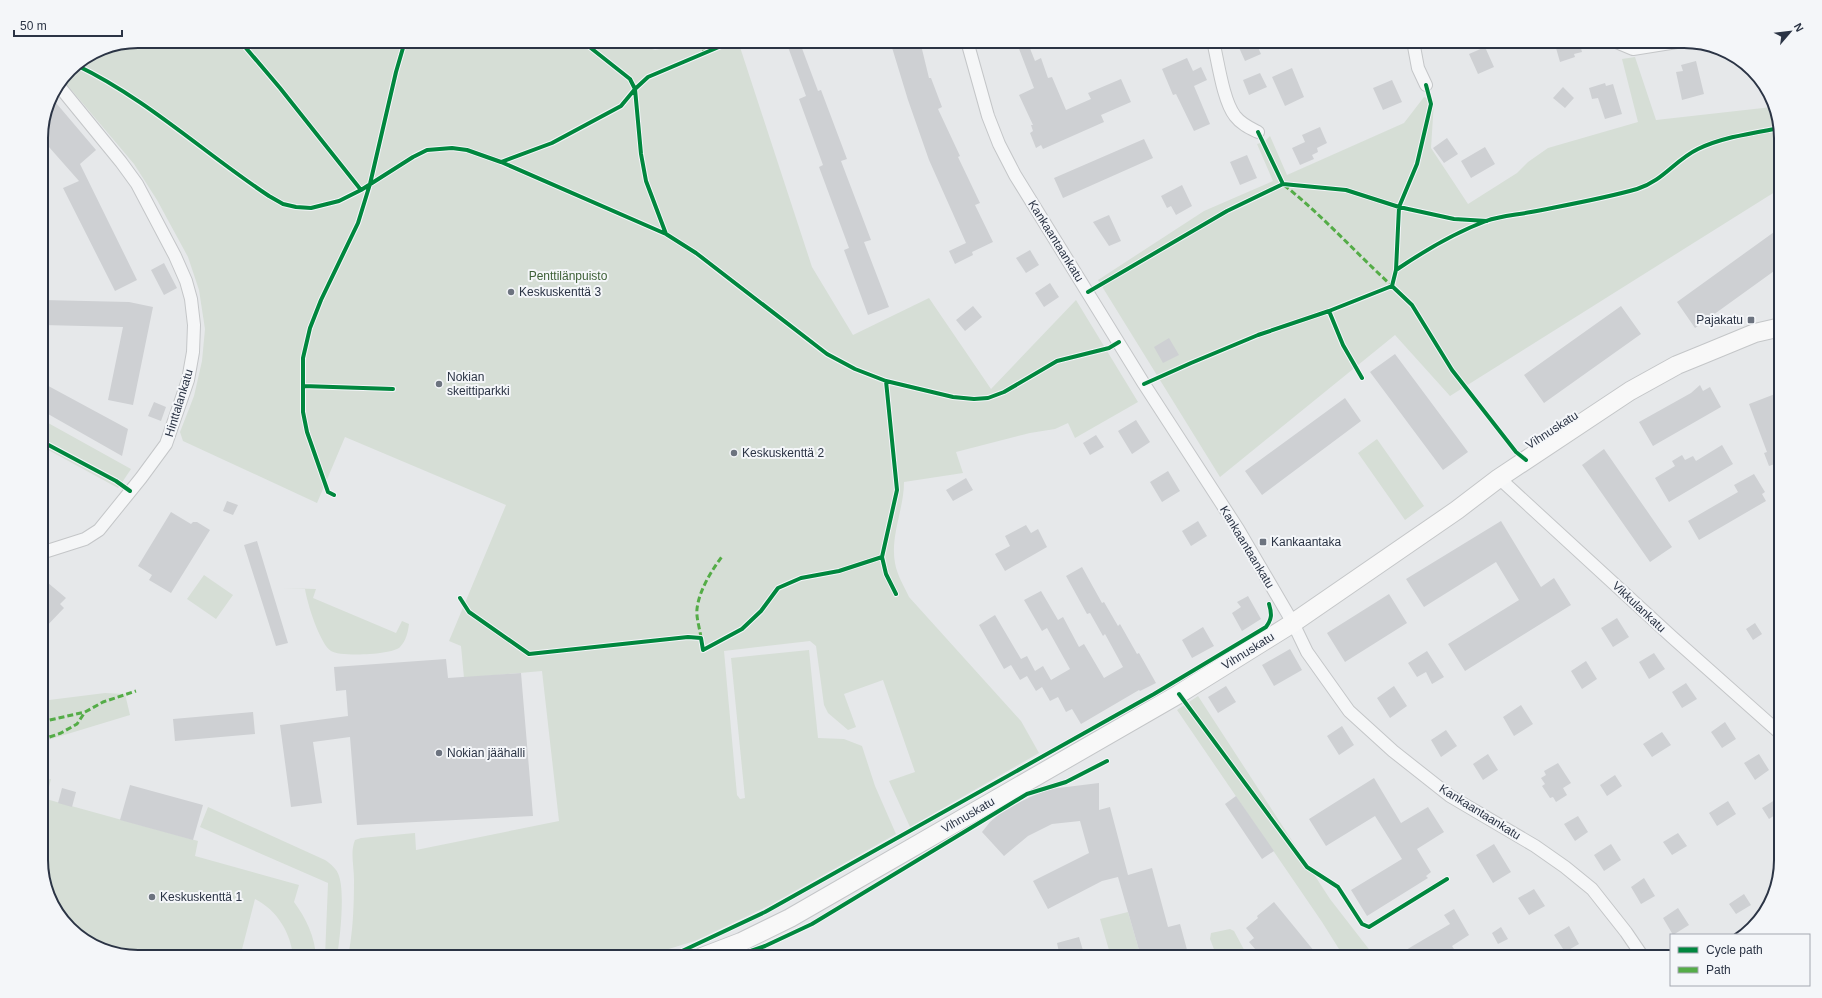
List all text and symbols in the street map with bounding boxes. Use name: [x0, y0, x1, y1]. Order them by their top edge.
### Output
scale bar: [14, 12, 122, 38]
north arrow: [1770, 12, 1810, 52]
text: 50 m: [20, 19, 47, 33]
text: N: [1792, 21, 1806, 34]
street label: Kankaantaankatu: [1025, 198, 1087, 284]
park label: Penttilänpuisto: [529, 269, 608, 283]
place label: Keskuskenttä 3: [519, 285, 601, 299]
marker: Keskuskenttä 3: [506, 287, 516, 297]
place label: Pajakatu: [1696, 313, 1743, 327]
marker: Pajakatu: [1746, 315, 1756, 325]
street label: Hinttalankatu: [162, 367, 196, 439]
place label: Nokian skeittiparkki: [447, 370, 510, 398]
marker: Nokian skeittiparkki: [434, 379, 444, 389]
street label: Vihnuskatu: [1523, 408, 1581, 452]
place label: Keskuskenttä 2: [742, 446, 824, 460]
marker: Keskuskenttä 2: [729, 448, 739, 458]
street label: Kankaantaankatu: [1217, 503, 1277, 591]
place label: Kankaantaka: [1271, 535, 1341, 549]
marker: Kankaantaka: [1258, 537, 1268, 547]
street label: Vikkulankatu: [1609, 579, 1669, 635]
street label: Vihnuskatu: [1219, 629, 1277, 673]
place label: Nokian jäähalli: [447, 746, 525, 760]
marker: Nokian jäähalli: [434, 748, 444, 758]
street label: Kankaantaankatu: [1437, 781, 1523, 843]
street label: Vihnuskatu: [939, 794, 997, 836]
place label: Keskuskenttä 1: [160, 890, 242, 904]
marker: Keskuskenttä 1: [147, 892, 157, 902]
legend: [1670, 934, 1810, 986]
text: Cycle path: [1706, 943, 1763, 957]
text: Path: [1706, 963, 1731, 977]

